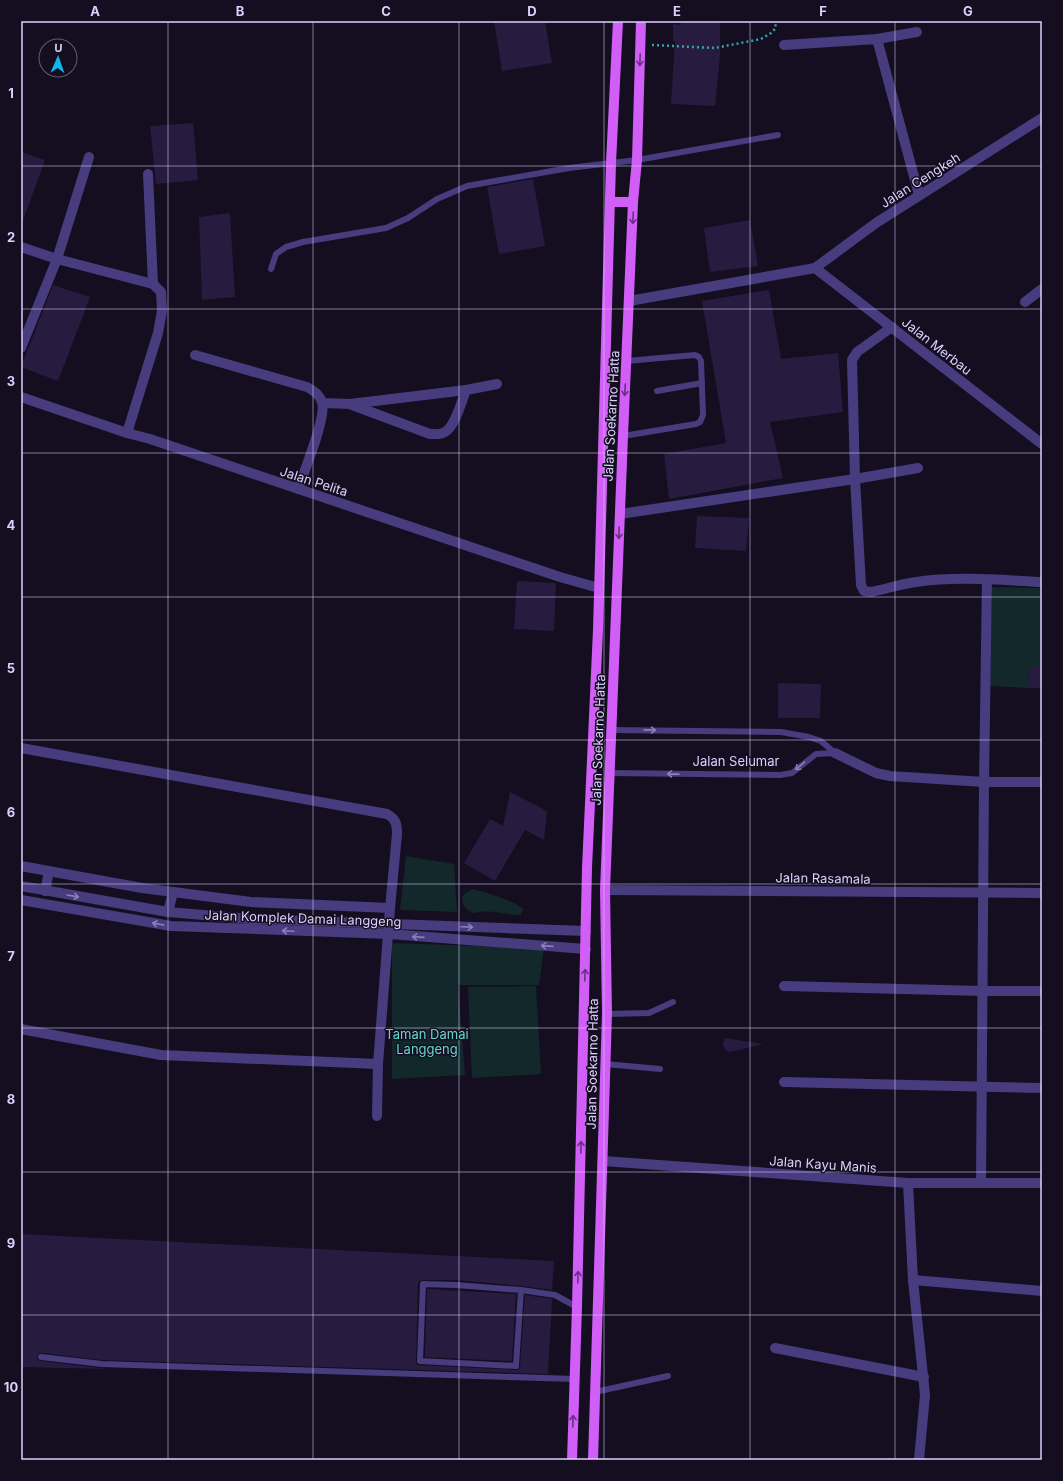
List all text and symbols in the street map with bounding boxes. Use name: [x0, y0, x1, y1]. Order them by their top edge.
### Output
text: A: [90, 3, 100, 19]
text: B: [236, 3, 245, 19]
text: C: [381, 3, 391, 19]
text: D: [527, 3, 537, 19]
text: E: [673, 3, 681, 19]
text: F: [819, 3, 827, 19]
text: G: [963, 3, 973, 19]
north arrow: [38, 38, 78, 78]
text: U: [54, 41, 63, 55]
one-way arrow: [636, 53, 644, 66]
text: 1: [8, 85, 14, 101]
street label: Jalan Cengkeh: [877, 149, 963, 211]
one-way arrow: [629, 211, 636, 224]
text: 2: [7, 229, 15, 245]
street label: Jalan Merbau: [899, 314, 975, 378]
street label: Jalan Soekarno Hatta: [600, 350, 622, 482]
text: 3: [7, 373, 15, 389]
one-way arrow: [621, 383, 629, 396]
street label: Jalan Pelita: [278, 463, 350, 499]
text: 4: [7, 517, 16, 533]
one-way arrow: [615, 526, 623, 539]
text: 5: [7, 660, 15, 676]
street label: Jalan Soekarno Hatta: [588, 674, 608, 806]
one-way arrow: [643, 726, 656, 734]
street label: Jalan Selumar: [693, 753, 780, 769]
one-way arrow: [795, 762, 806, 771]
one-way arrow: [667, 770, 680, 778]
text: 6: [7, 804, 15, 820]
street label: Jalan Rasamala: [775, 869, 871, 887]
one-way arrow: [66, 892, 79, 900]
street label: Jalan Komplek Damai Langgeng: [204, 907, 402, 929]
one-way arrow: [152, 919, 165, 927]
one-way arrow: [460, 923, 473, 931]
one-way arrow: [282, 927, 295, 934]
one-way arrow: [412, 933, 425, 940]
one-way arrow: [541, 943, 554, 950]
text: 7: [7, 948, 15, 964]
one-way arrow: [581, 969, 589, 982]
street label: Jalan Soekarno Hatta: [583, 998, 601, 1130]
park label: Taman Damai Langgeng: [385, 1026, 469, 1057]
text: 8: [7, 1091, 15, 1107]
one-way arrow: [577, 1141, 585, 1154]
street label: Jalan Kayu Manis: [769, 1152, 877, 1176]
text: 9: [7, 1235, 15, 1251]
one-way arrow: [574, 1271, 582, 1284]
text: 10: [4, 1379, 18, 1395]
one-way arrow: [570, 1415, 577, 1428]

